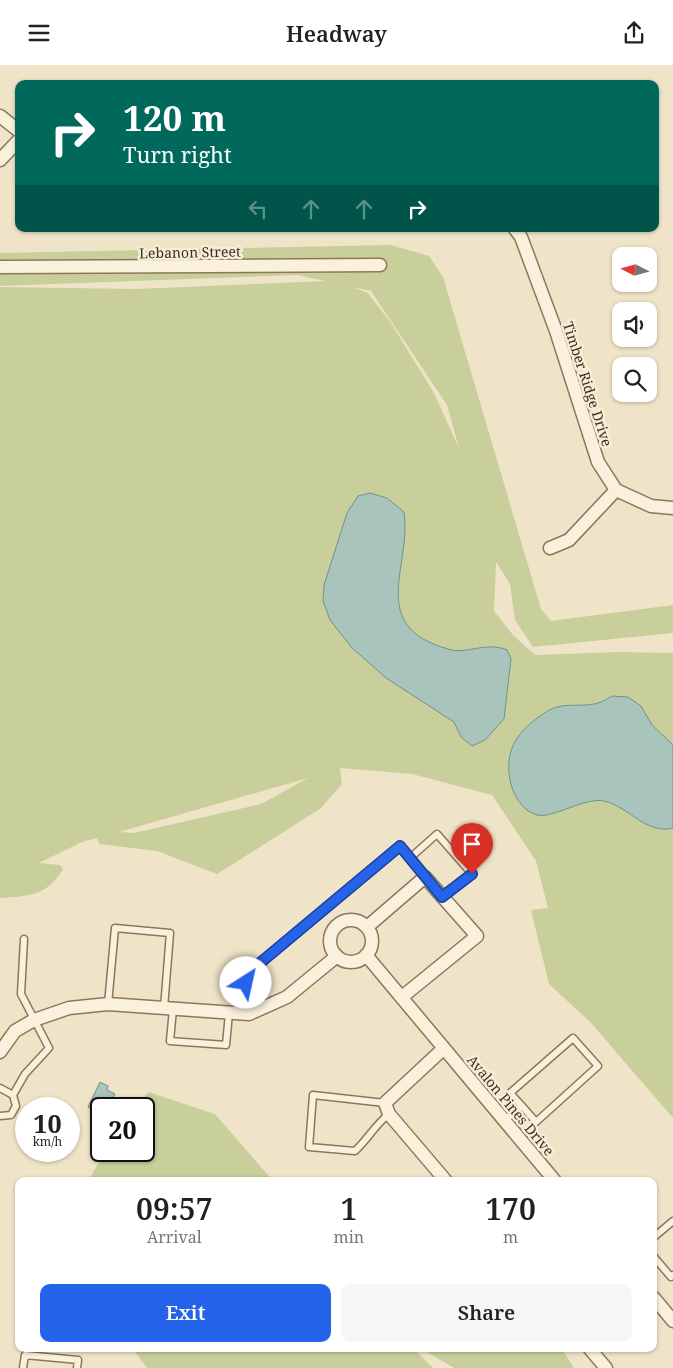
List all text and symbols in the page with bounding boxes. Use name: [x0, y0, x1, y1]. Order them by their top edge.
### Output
text: Headway: [286, 18, 387, 48]
icon: menu: [25, 19, 53, 47]
icon: share: [620, 19, 648, 47]
text: 120 m: [123, 94, 226, 141]
icon: right: [40, 100, 105, 165]
text: Turn right: [123, 139, 232, 169]
icon: left: [244, 195, 272, 223]
icon: ahead: [297, 195, 325, 223]
icon: ahead: [350, 195, 378, 223]
icon: right: [403, 195, 431, 223]
street label: Lebanon Street: [139, 242, 241, 262]
north arrow: [612, 247, 658, 293]
map controls: [612, 247, 657, 402]
button: sound: [612, 302, 657, 347]
street label: Timber Ridge Drive: [559, 319, 617, 449]
button: search: [612, 357, 657, 402]
pin: [451, 823, 493, 874]
icon: arrive: [458, 830, 486, 858]
position arrow: [219, 956, 271, 1008]
street label: Avalon Pines Drive: [463, 1050, 559, 1160]
speed limit sign: 20: [90, 1097, 155, 1162]
text: 10: [33, 1106, 62, 1140]
text: km/h: [33, 1133, 62, 1150]
text: 09:57: [136, 1188, 213, 1229]
text: 1: [340, 1188, 357, 1229]
text: 170: [485, 1188, 536, 1229]
text: Arrival: [147, 1226, 202, 1248]
text: min: [334, 1226, 364, 1248]
text: m: [503, 1226, 518, 1248]
button: Exit: [40, 1284, 331, 1342]
button: Share: [341, 1284, 632, 1342]

